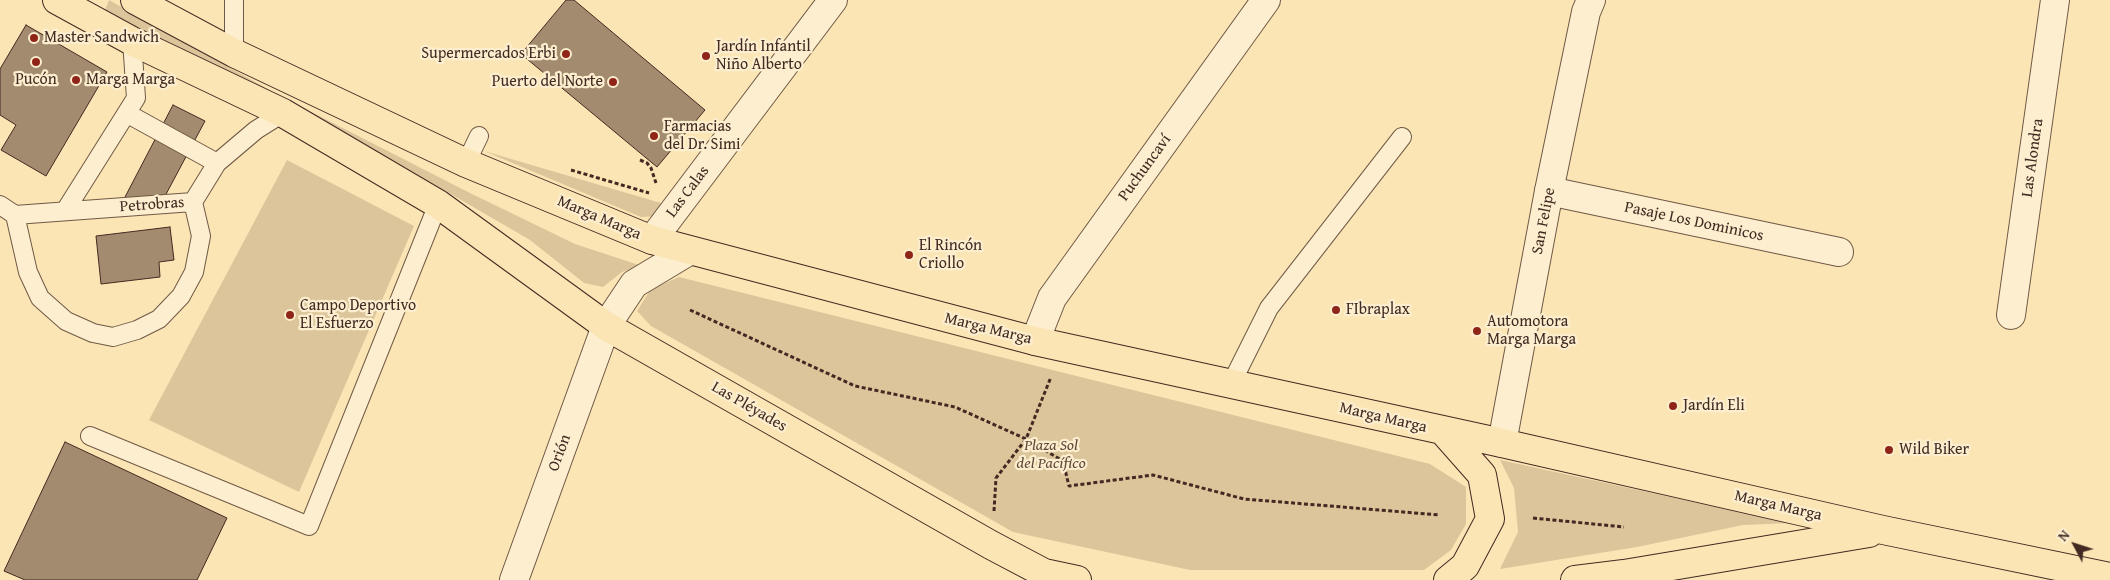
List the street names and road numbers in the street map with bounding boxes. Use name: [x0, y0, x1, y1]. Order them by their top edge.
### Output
street label: Las Alondra: [2018, 117, 2048, 199]
street label: Puchuncaví: [1114, 131, 1176, 205]
street label: Las Calas: [662, 162, 714, 222]
street label: San Felipe: [1528, 186, 1560, 256]
street label: Marga Marga: [554, 192, 644, 244]
street label: Petrobras: [119, 193, 185, 217]
street label: Pasaje Los Dominicos: [1623, 198, 1765, 246]
street label: Marga Marga: [942, 309, 1034, 349]
street label: Las Pléyades: [708, 378, 790, 436]
street label: Marga Marga: [1337, 399, 1429, 437]
street label: Orión: [544, 432, 576, 474]
street label: Marga Marga: [1732, 487, 1824, 525]

